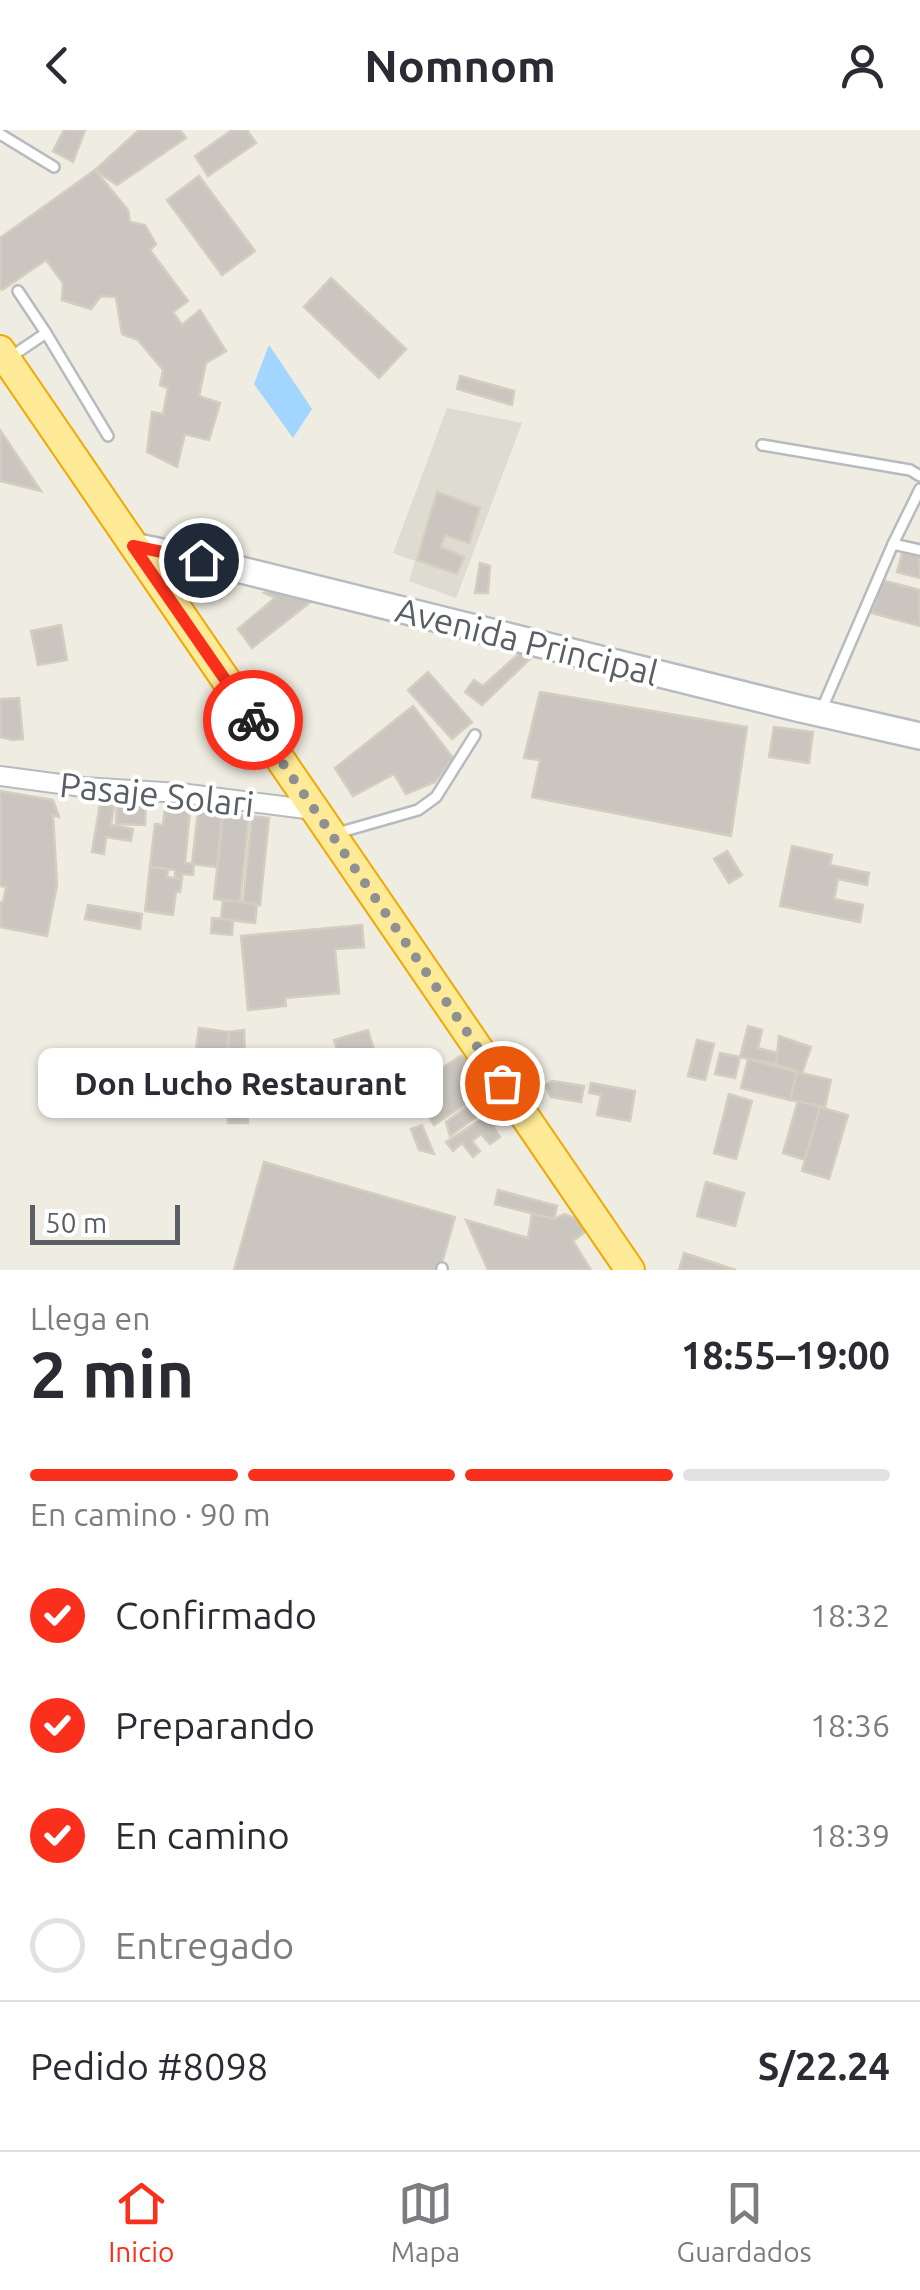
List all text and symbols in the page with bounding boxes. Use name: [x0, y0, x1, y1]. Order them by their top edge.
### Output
icon: back: [30, 38, 85, 93]
icon: person: [835, 38, 890, 93]
text: Nomnom: [364, 40, 556, 91]
pin: [159, 518, 244, 603]
icon: home: [174, 533, 229, 588]
street label: Avenida Principal: [392, 589, 662, 693]
courier: [203, 670, 303, 770]
icon: bike: [226, 693, 281, 748]
street label: Pasaje Solari: [58, 764, 256, 824]
pin: [460, 1041, 545, 1126]
callout: Don Lucho Restaurant: [37, 1048, 442, 1118]
icon: bag: [475, 1056, 530, 1111]
text: Don Lucho Restaurant: [74, 1065, 407, 1101]
scale bar: [30, 1200, 180, 1244]
text: 50 m: [45, 1207, 107, 1238]
text: Llega en: [30, 1300, 150, 1336]
text: 18:55–19:00: [681, 1334, 890, 1376]
text: 2 min: [30, 1337, 194, 1410]
text: En camino · 90 m: [30, 1496, 271, 1532]
icon: check: [30, 1588, 85, 1643]
text: Confirmado: [115, 1594, 317, 1636]
text: 18:32: [810, 1597, 890, 1633]
icon: check: [30, 1698, 85, 1753]
text: Preparando: [115, 1704, 315, 1746]
text: 18:36: [810, 1707, 890, 1743]
icon: check: [30, 1808, 85, 1863]
text: En camino: [115, 1814, 290, 1856]
text: 18:39: [810, 1817, 890, 1853]
text: Entregado: [115, 1924, 294, 1966]
text: Pedido #8098: [30, 2045, 268, 2087]
text: S/22.24: [758, 2045, 890, 2087]
tab: Inicio: [108, 2176, 174, 2267]
tab: Mapa: [391, 2176, 460, 2267]
tab: Guardados: [677, 2176, 812, 2267]

